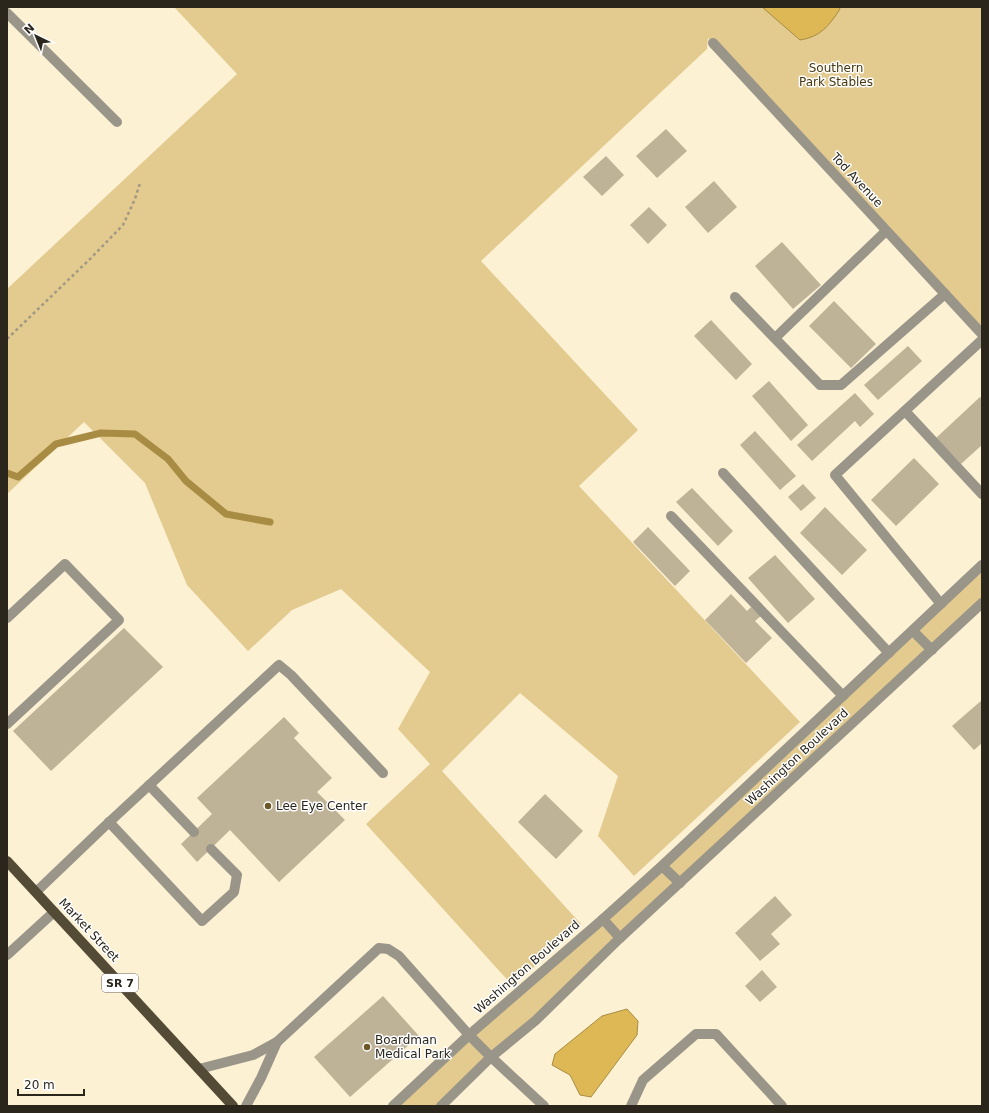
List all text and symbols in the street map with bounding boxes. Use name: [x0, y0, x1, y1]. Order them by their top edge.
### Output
north arrow: [16, 16, 56, 56]
text: N: [22, 21, 37, 37]
park label: Southern Park Stables: [799, 61, 873, 89]
street label: Tod Avenue: [828, 149, 886, 210]
street label: Washington Boulevard: [743, 706, 851, 808]
place label: Lee Eye Center: [276, 799, 367, 813]
marker: Lee Eye Center: [263, 801, 273, 811]
street label: Market Street: [56, 895, 122, 965]
street label: Washington Boulevard: [471, 917, 583, 1017]
road number: SR 7: [102, 974, 138, 992]
place label: Boardman Medical Park: [375, 1033, 451, 1061]
marker: Boardman Medical Park: [362, 1042, 372, 1052]
scale bar: [18, 1071, 84, 1097]
text: 20 m: [24, 1078, 55, 1092]

